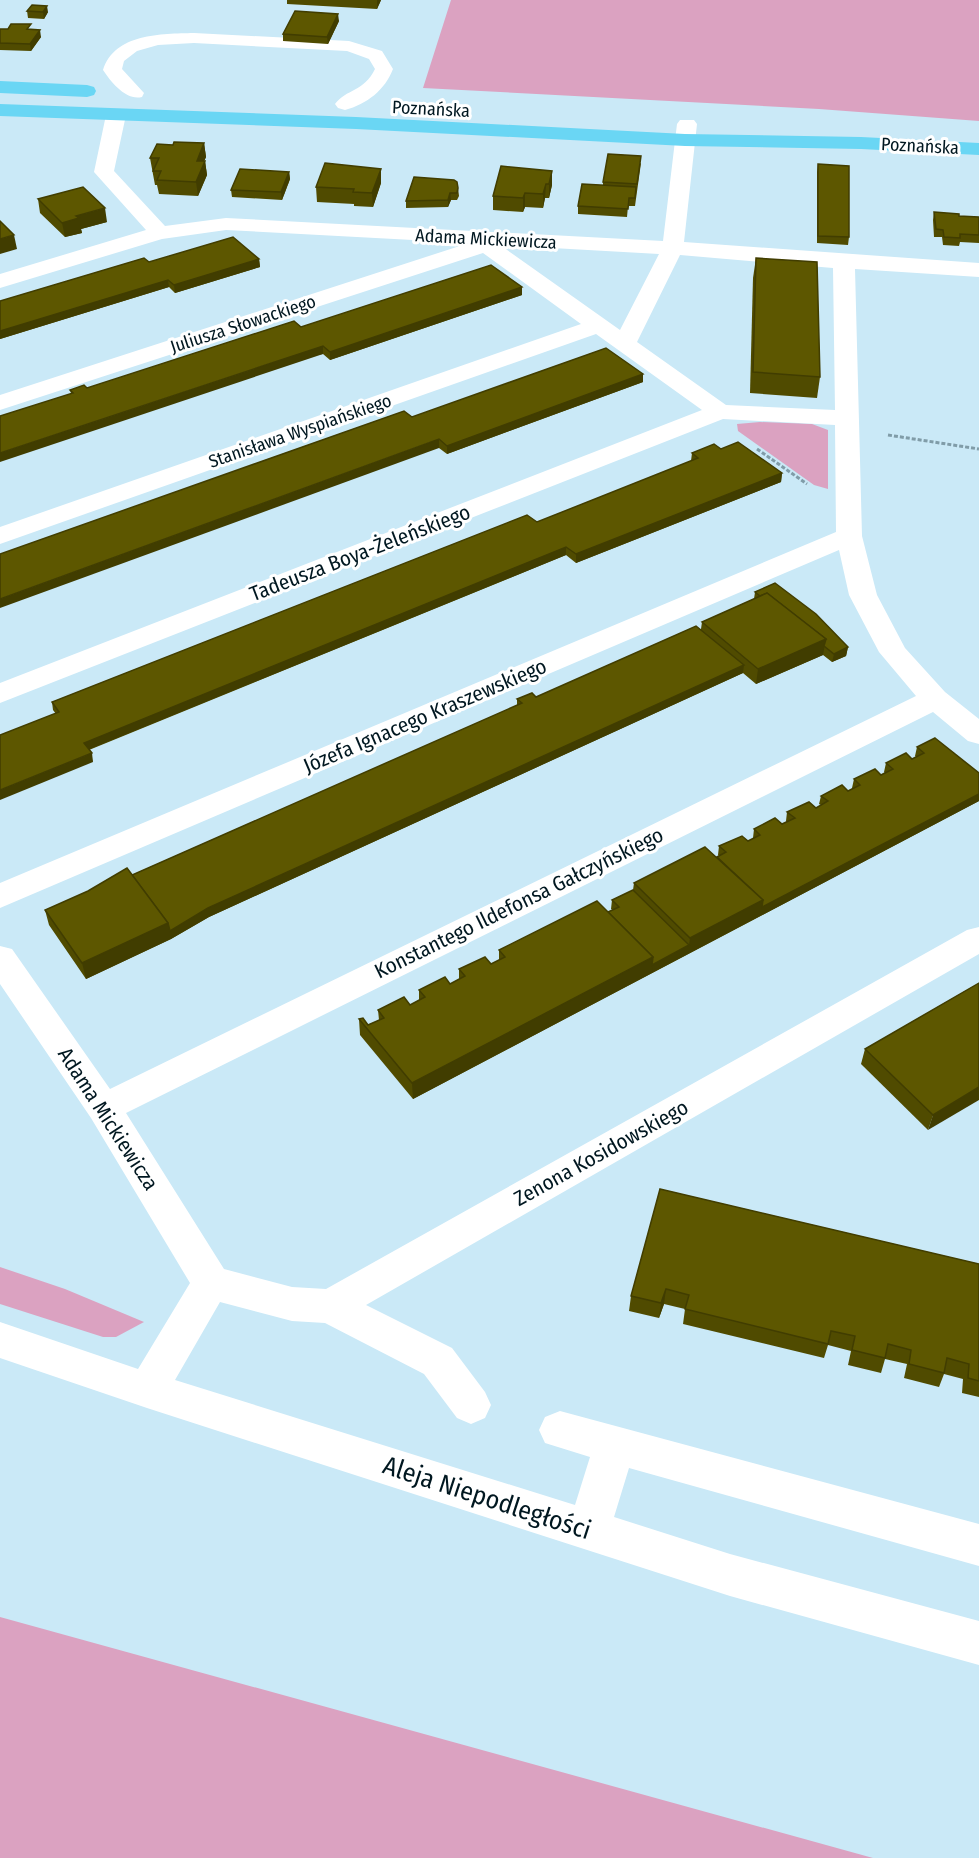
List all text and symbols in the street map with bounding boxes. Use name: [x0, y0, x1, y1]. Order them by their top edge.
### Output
street label: Poznańska: [392, 96, 471, 122]
street label: Poznańska: [881, 133, 960, 159]
street label: Adama Mickiewicza: [415, 224, 557, 254]
street label: Juliusza Słowackiego: [167, 290, 319, 358]
street label: Stanisława Wyspiańskiego: [206, 389, 394, 473]
street label: Tadeusza Boya-Żeleńskiego: [246, 499, 474, 607]
street label: Józefa Ignacego Kraszewskiego: [299, 653, 551, 779]
street label: Konstantego Ildefonsa Gałczyńskiego: [370, 822, 668, 984]
street label: Adama Mickiewicza: [52, 1043, 164, 1195]
street label: Zenona Kosidowskiego: [509, 1094, 693, 1212]
street label: Aleja Niepodległości: [379, 1450, 595, 1546]

